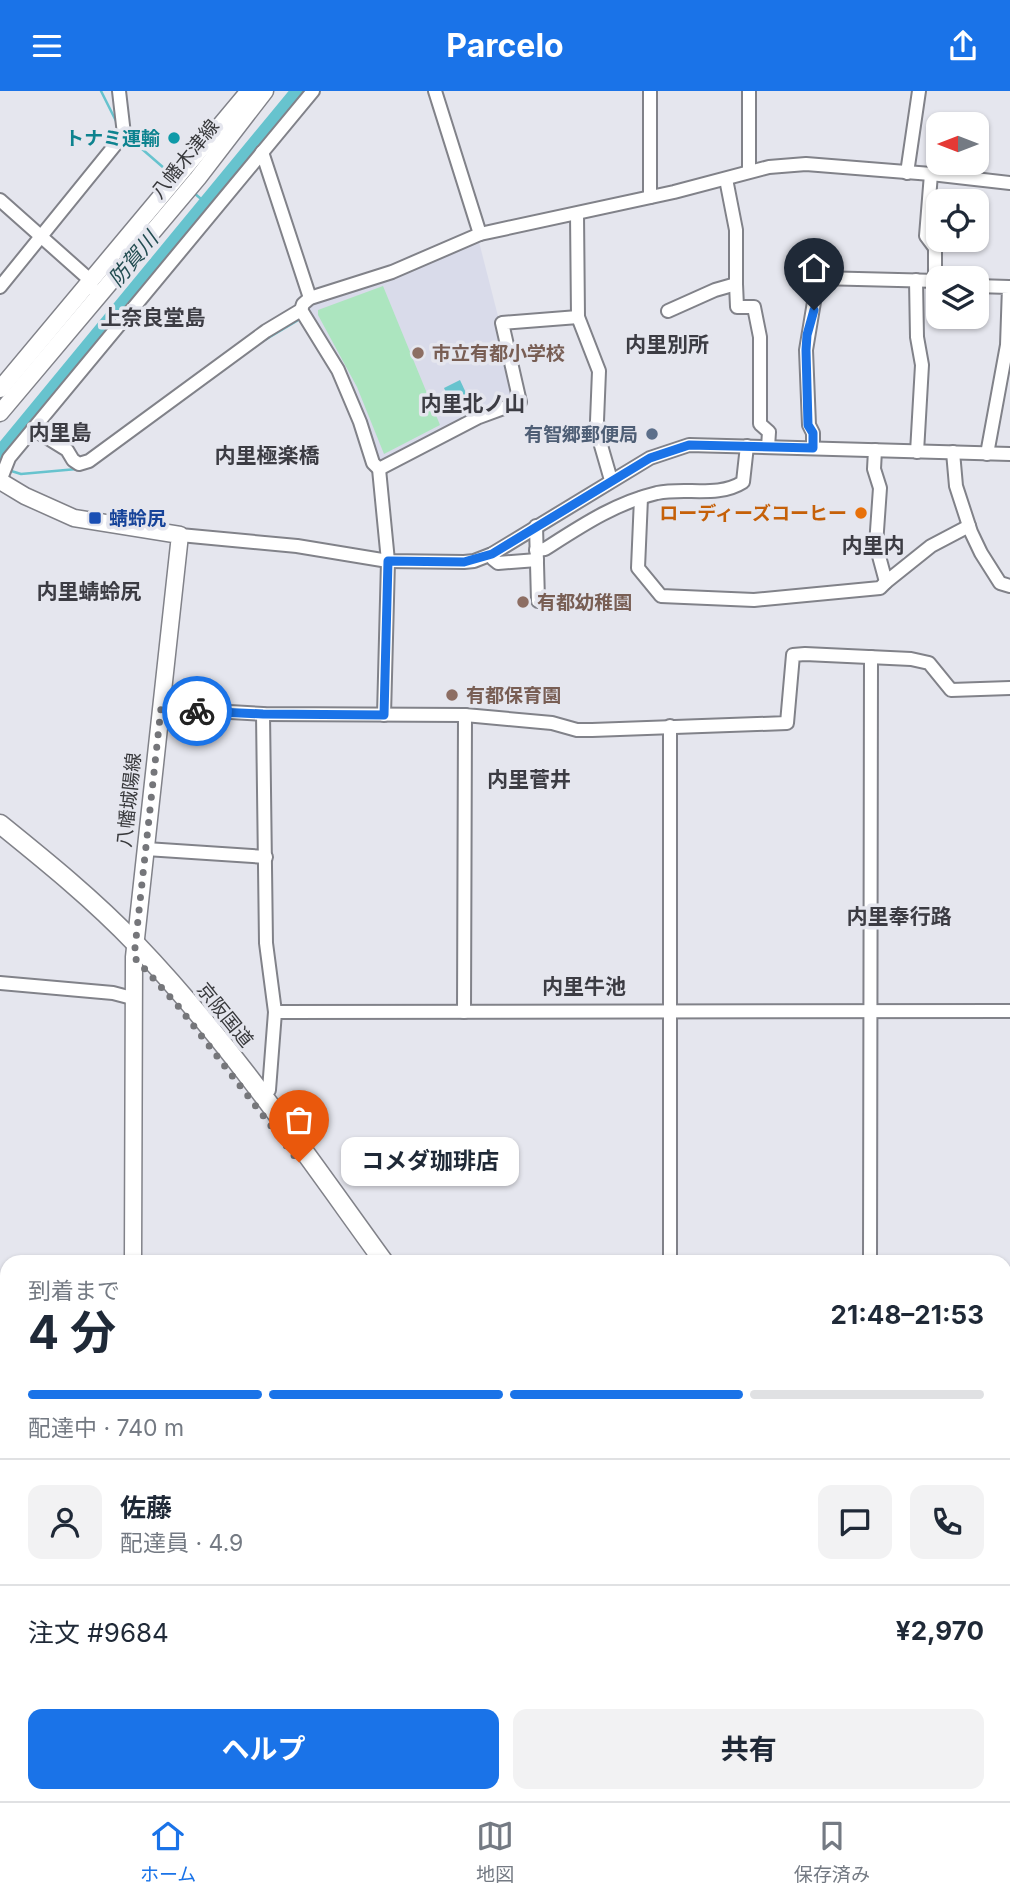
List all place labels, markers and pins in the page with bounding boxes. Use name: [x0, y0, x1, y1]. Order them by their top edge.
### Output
place label: トナミ運輸: [65, 127, 160, 150]
marker: トナミ運輸: [166, 130, 182, 146]
pin: [784, 238, 844, 310]
place label: 市立有都小学校: [432, 342, 565, 365]
marker: 市立有都小学校: [410, 345, 426, 361]
place label: 有智郷郵便局: [524, 423, 638, 446]
marker: 有智郷郵便局: [644, 426, 660, 442]
place label: ローディーズコーヒー: [659, 502, 847, 525]
marker: ローディーズコーヒー: [853, 505, 869, 521]
place label: 蜻蛉尻: [109, 507, 166, 530]
marker: 蜻蛉尻: [87, 510, 103, 526]
place label: 有都幼稚園: [537, 591, 632, 614]
marker: 有都幼稚園: [515, 594, 531, 610]
place label: 有都保育園: [466, 684, 561, 707]
marker: 有都保育園: [444, 687, 460, 703]
pin: [269, 1090, 329, 1162]
callout: コメダ珈琲店: [341, 1137, 520, 1187]

